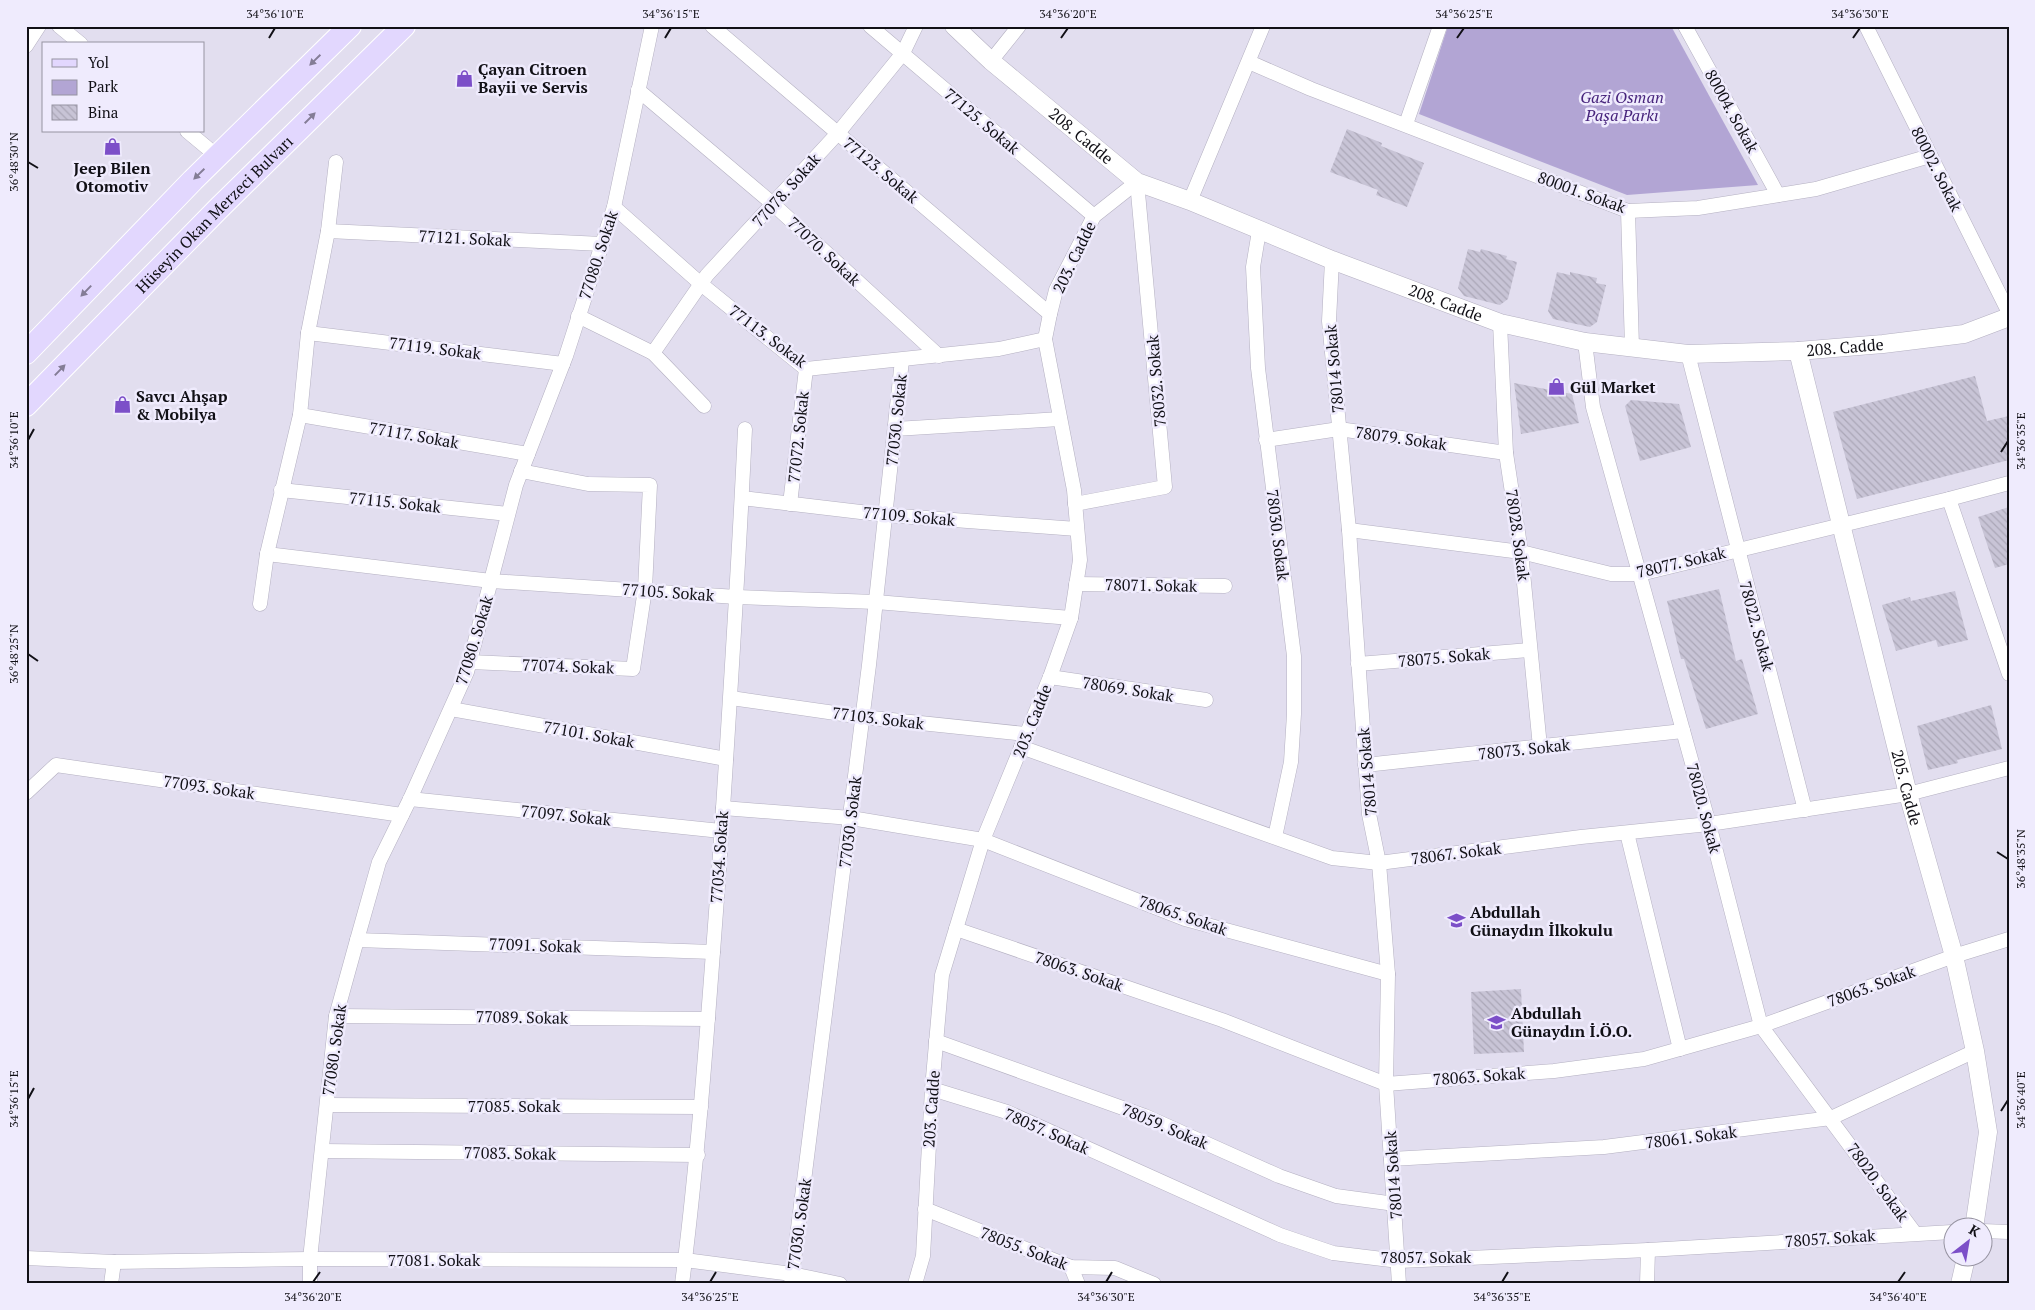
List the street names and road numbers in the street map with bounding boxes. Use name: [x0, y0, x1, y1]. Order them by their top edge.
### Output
street label: 80004. Sokak: [1700, 65, 1764, 157]
street label: 77125. Sokak: [940, 83, 1025, 160]
street label: 208. Cadde: [1044, 102, 1118, 169]
street label: 80002. Sokak: [1906, 123, 1968, 216]
street label: Hüseyin Okan Merzeci Bulvarı: [131, 130, 298, 298]
street label: 77123. Sokak: [839, 132, 924, 209]
street label: 77078. Sokak: [747, 148, 826, 232]
street label: 80001. Sokak: [1535, 166, 1630, 218]
street label: 77080. Sokak: [573, 207, 623, 302]
street label: 77070. Sokak: [783, 211, 866, 291]
street label: 203. Cadde: [1047, 217, 1101, 297]
street label: 77121. Sokak: [418, 225, 512, 251]
street label: 208. Cadde: [1405, 279, 1486, 327]
street label: 77113. Sokak: [724, 299, 812, 373]
street label: 78014 Sokak: [1319, 323, 1349, 414]
street label: 77119. Sokak: [388, 331, 483, 365]
street label: 78032. Sokak: [1141, 333, 1171, 428]
street label: 208. Cadde: [1805, 333, 1885, 361]
street label: 77030. Sokak: [880, 372, 912, 467]
street label: 77072. Sokak: [782, 389, 814, 484]
street label: 77117. Sokak: [367, 416, 461, 454]
street label: 78079. Sokak: [1354, 421, 1449, 455]
street label: 77115. Sokak: [348, 486, 443, 518]
street label: 78030. Sokak: [1261, 488, 1295, 583]
street label: 78028. Sokak: [1501, 488, 1535, 583]
street label: 77109. Sokak: [862, 501, 957, 531]
street label: 78077. Sokak: [1634, 541, 1728, 583]
street label: 78071. Sokak: [1105, 573, 1198, 597]
street label: 77105. Sokak: [621, 578, 716, 606]
street label: 78022. Sokak: [1734, 579, 1780, 674]
street label: 77080. Sokak: [450, 592, 498, 687]
street label: 78075. Sokak: [1397, 642, 1492, 672]
street label: 77074. Sokak: [521, 653, 615, 679]
street label: 78069. Sokak: [1081, 671, 1176, 707]
street label: 203. Cadde: [1007, 681, 1057, 761]
street label: 77103. Sokak: [831, 701, 926, 735]
street label: 77101. Sokak: [542, 715, 637, 753]
street label: 78014 Sokak: [1352, 726, 1382, 817]
street label: 78073. Sokak: [1477, 733, 1572, 765]
street label: 205. Cadde: [1886, 747, 1927, 828]
street label: 78020. Sokak: [1681, 761, 1727, 856]
street label: 77093. Sokak: [162, 770, 257, 804]
street label: 77030. Sokak: [833, 774, 867, 869]
street label: 77097. Sokak: [520, 799, 613, 831]
street label: 77034. Sokak: [705, 809, 733, 904]
street label: 78067. Sokak: [1410, 836, 1503, 869]
street label: 78065. Sokak: [1136, 890, 1231, 941]
street label: 77091. Sokak: [488, 932, 582, 958]
street label: 78063. Sokak: [1032, 946, 1127, 997]
street label: 78063. Sokak: [1824, 960, 1919, 1012]
street label: 77080. Sokak: [317, 1002, 351, 1097]
street label: 77089. Sokak: [476, 1005, 569, 1029]
street label: 78063. Sokak: [1432, 1062, 1527, 1090]
street label: 203. Cadde: [917, 1070, 945, 1148]
street label: 77085. Sokak: [468, 1095, 561, 1117]
street label: 78059. Sokak: [1118, 1098, 1212, 1154]
street label: 78057. Sokak: [1001, 1102, 1094, 1160]
street label: 78061. Sokak: [1644, 1120, 1739, 1154]
street label: 78014 Sokak: [1379, 1129, 1407, 1220]
street label: 78020. Sokak: [1842, 1138, 1914, 1226]
street label: 77083. Sokak: [464, 1141, 557, 1165]
street label: 77030. Sokak: [782, 1176, 816, 1271]
street label: 78055. Sokak: [977, 1221, 1072, 1275]
street label: 78057. Sokak: [1784, 1224, 1877, 1252]
street label: 78057. Sokak: [1381, 1246, 1472, 1268]
street label: 77081. Sokak: [388, 1249, 481, 1271]

